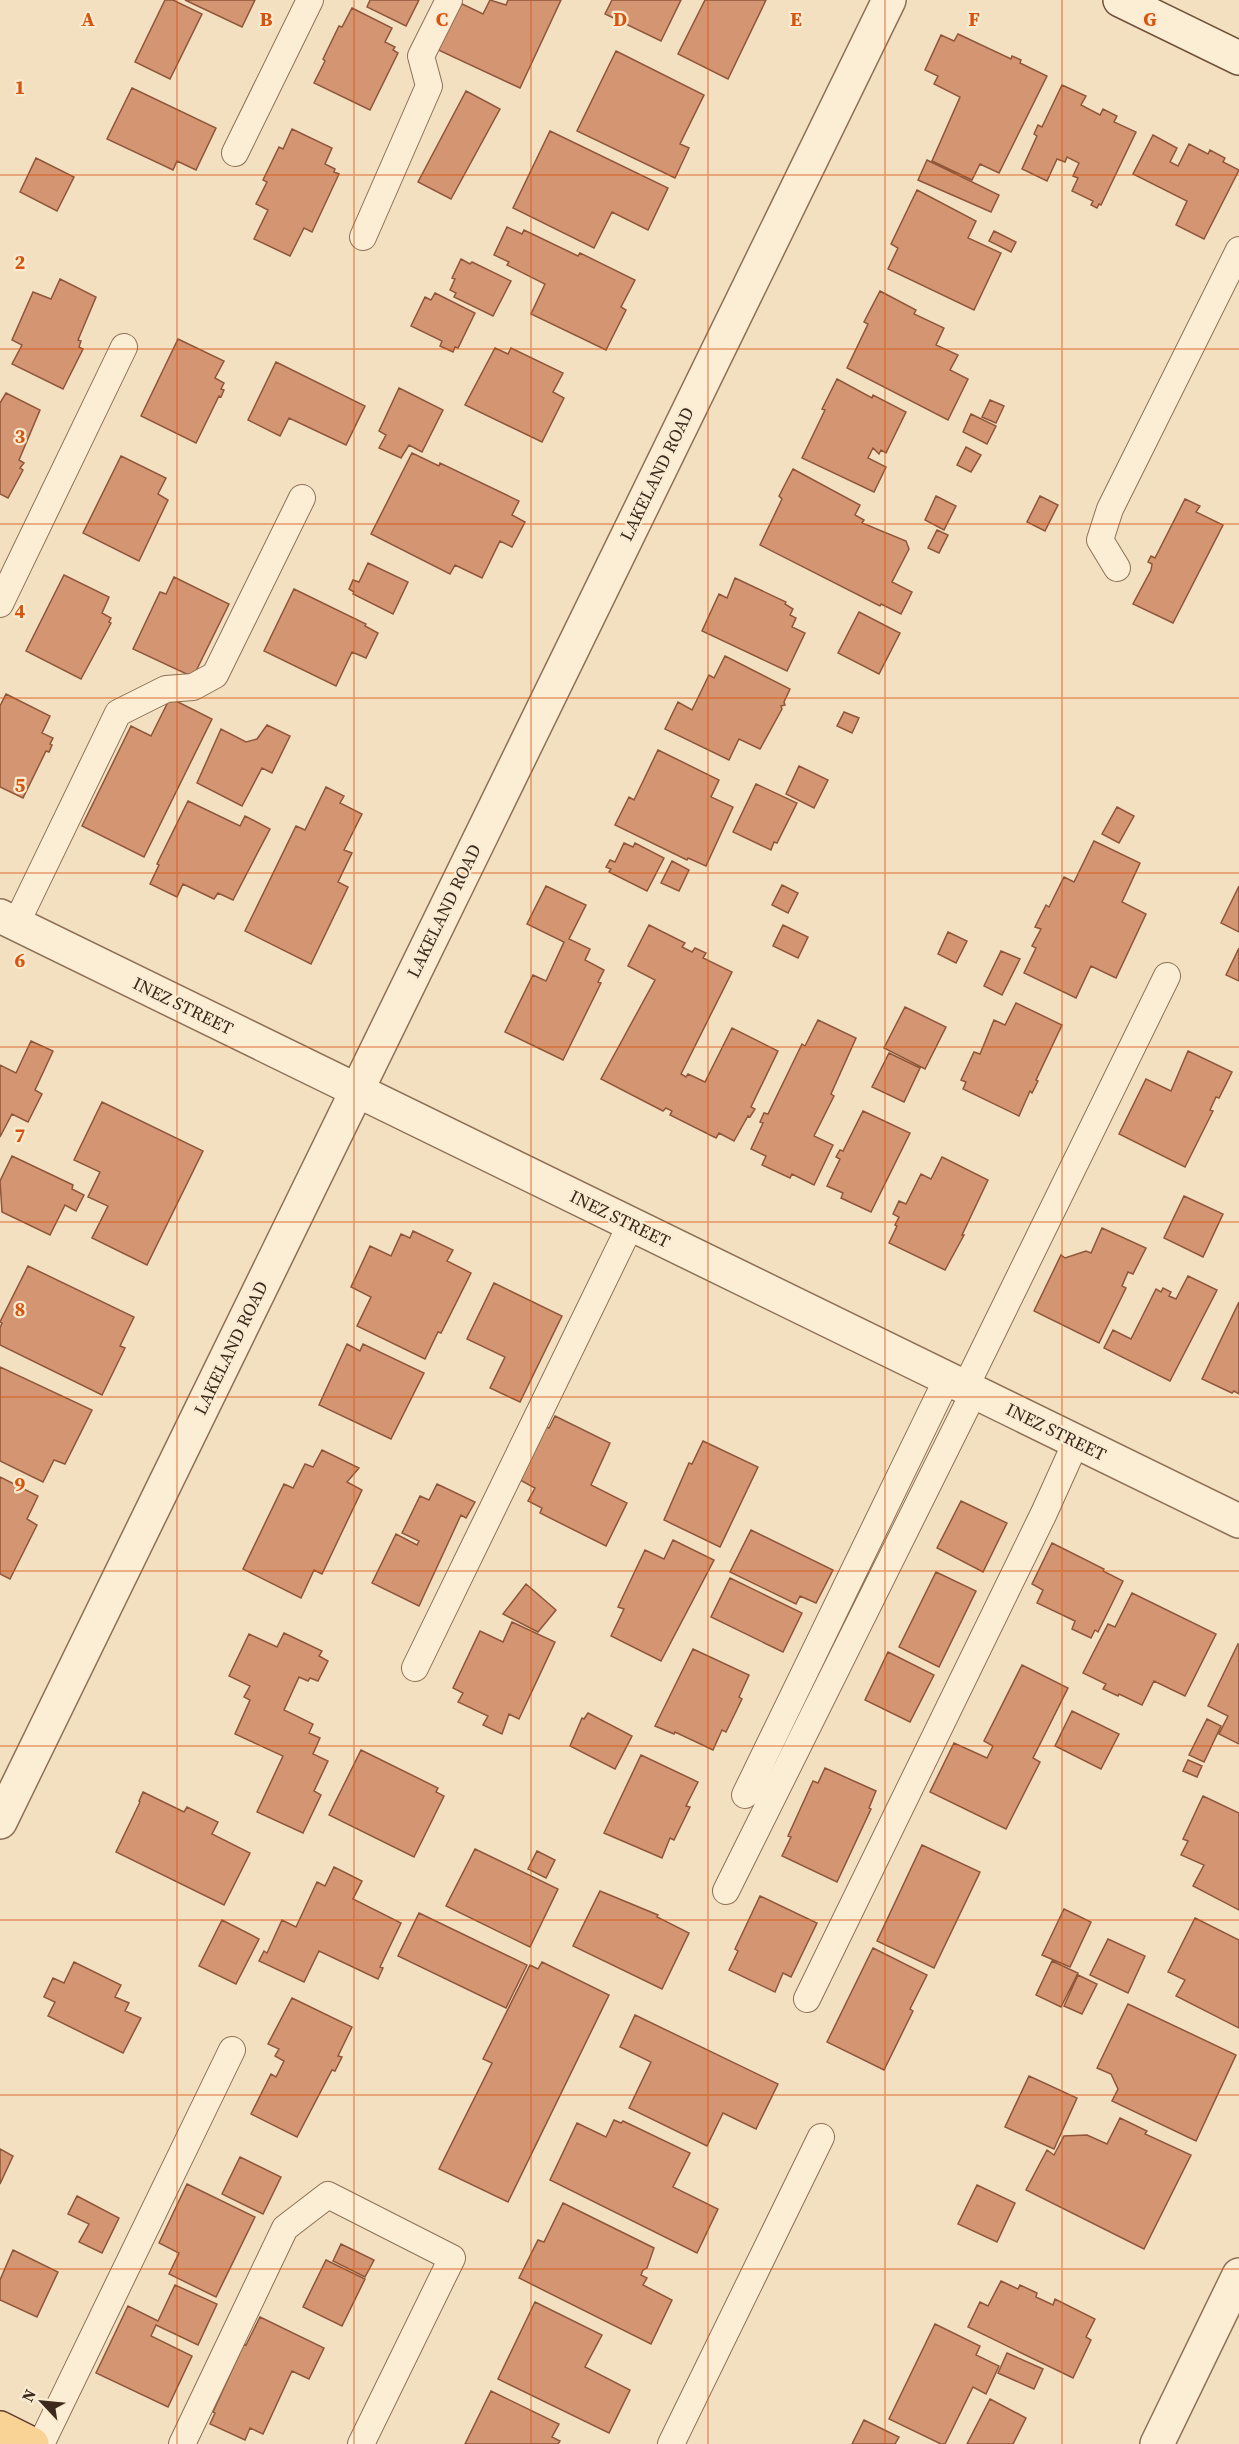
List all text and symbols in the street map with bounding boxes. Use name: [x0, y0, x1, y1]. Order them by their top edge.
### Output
text: A: [81, 5, 95, 33]
text: B: [259, 5, 273, 33]
text: C: [436, 5, 448, 33]
text: D: [613, 5, 627, 33]
text: E: [790, 5, 802, 33]
text: F: [968, 5, 980, 33]
text: G: [1143, 5, 1157, 33]
text: 1: [15, 73, 25, 101]
text: 2: [15, 248, 26, 276]
street label: LAKELAND ROAD: [613, 403, 700, 545]
text: 3: [15, 422, 26, 450]
text: 4: [15, 597, 26, 625]
text: 5: [15, 771, 26, 799]
street label: LAKELAND ROAD: [400, 840, 487, 982]
text: 6: [15, 946, 26, 974]
street label: INEZ STREET: [129, 970, 238, 1041]
text: 7: [15, 1121, 26, 1149]
street label: INEZ STREET: [566, 1183, 675, 1254]
street label: LAKELAND ROAD: [187, 1277, 274, 1419]
text: 8: [15, 1295, 25, 1323]
street label: INEZ STREET: [1002, 1396, 1111, 1467]
text: 9: [15, 1470, 26, 1498]
north arrow: [12, 2372, 72, 2432]
text: N: [16, 2385, 41, 2405]

